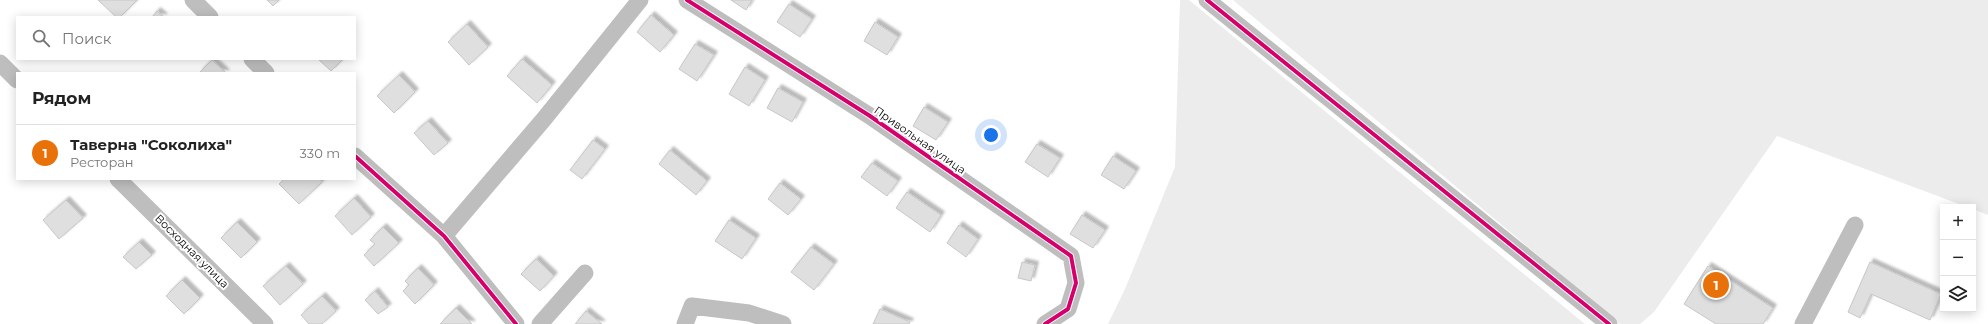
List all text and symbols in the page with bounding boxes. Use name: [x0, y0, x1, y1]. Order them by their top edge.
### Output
search box: [16, 16, 356, 60]
icon: search: [30, 27, 52, 49]
text: Поиск: [62, 29, 111, 48]
text: Рядом: [32, 88, 91, 108]
street label: Привольная улица: [871, 103, 969, 177]
your location: [981, 125, 1001, 145]
text: Таверна "Соколиха": [70, 135, 232, 154]
text: 1: [42, 145, 48, 161]
text: 330 m: [300, 145, 340, 161]
text: Ресторан: [70, 154, 134, 170]
map controls: [1940, 204, 1976, 312]
button: +: [1940, 204, 1976, 240]
street label: Восходная улица: [152, 211, 232, 291]
button: −: [1940, 240, 1976, 276]
pin: 1: [1703, 270, 1729, 300]
button: layers: [1940, 276, 1976, 312]

